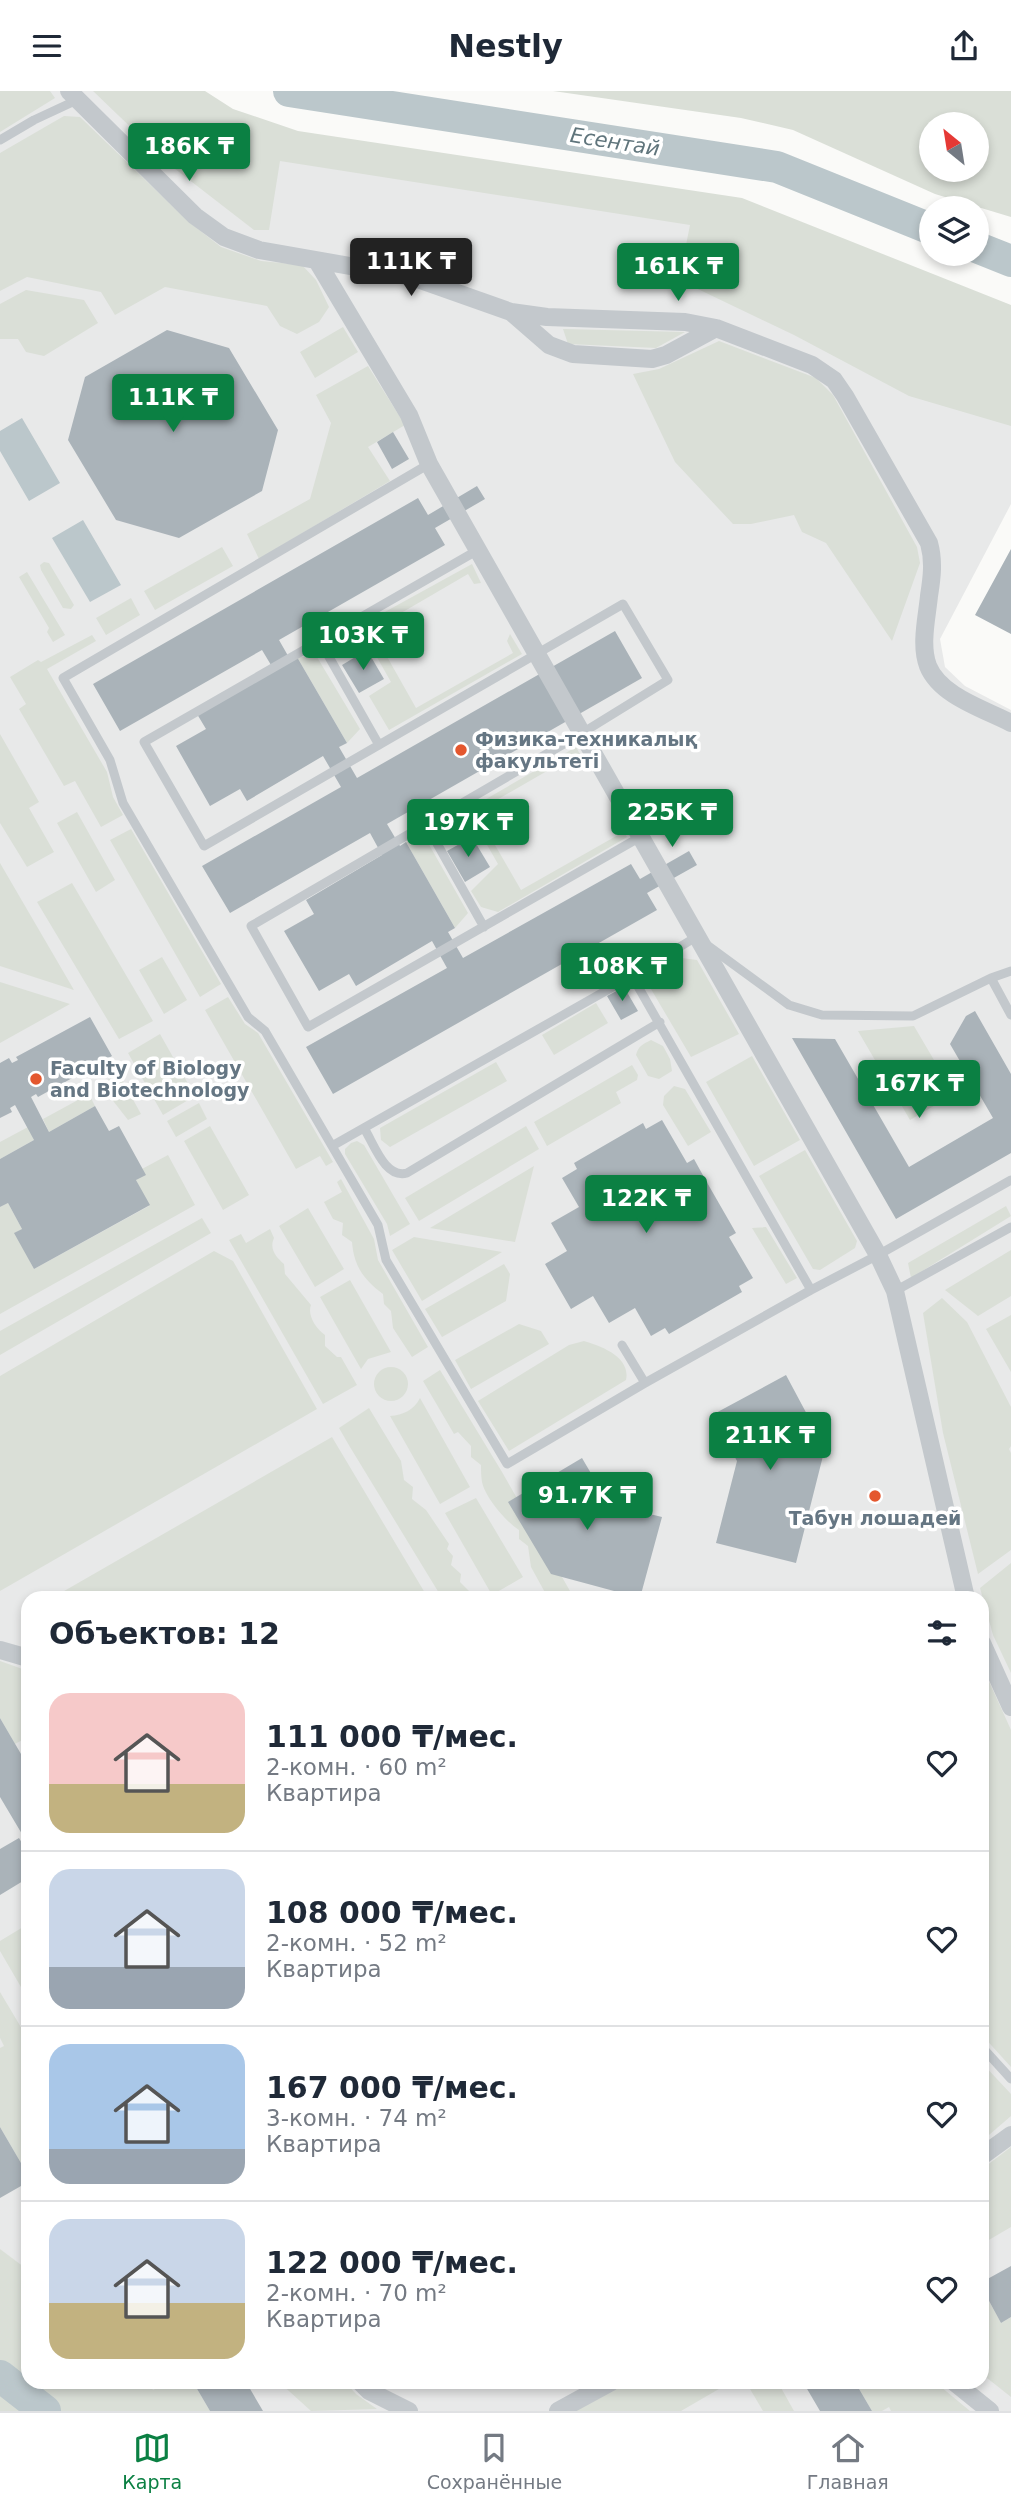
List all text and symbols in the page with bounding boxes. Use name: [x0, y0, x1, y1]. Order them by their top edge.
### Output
icon: menu: [28, 27, 66, 65]
text: Nestly: [448, 27, 563, 65]
icon: share: [945, 27, 983, 65]
north arrow: [919, 112, 989, 182]
map controls: [919, 112, 989, 266]
pin: 186K ₸: [132, 123, 246, 183]
water label: Есентай: [569, 123, 661, 161]
text: 186K ₸: [144, 133, 234, 159]
button: layers: [919, 196, 989, 266]
pin: 111K ₸: [354, 239, 468, 298]
pin: 161K ₸: [621, 243, 735, 303]
text: 111K ₸: [366, 248, 456, 274]
text: 161K ₸: [633, 253, 723, 279]
pin: 111K ₸: [116, 375, 230, 434]
text: 111K ₸: [128, 384, 218, 410]
pin: 103K ₸: [306, 613, 420, 672]
text: 103K ₸: [318, 622, 408, 648]
place label: Физика-техникалық факультеті: [475, 728, 698, 772]
marker: Физика-техникалық факультеті: [453, 742, 469, 758]
pin: 225K ₸: [615, 789, 729, 849]
pin: 197K ₸: [411, 799, 525, 859]
text: 225K ₸: [627, 799, 717, 825]
text: 197K ₸: [423, 809, 513, 835]
pin: 108K ₸: [565, 943, 679, 1003]
text: 108K ₸: [577, 953, 667, 979]
place label: Faculty of Biology and Biotechnology: [50, 1057, 250, 1101]
pin: 167K ₸: [862, 1061, 976, 1120]
text: 167K ₸: [874, 1070, 964, 1096]
marker: Faculty of Biology and Biotechnology: [28, 1071, 44, 1087]
pin: 122K ₸: [589, 1175, 703, 1235]
text: 122K ₸: [601, 1185, 691, 1211]
pin: 211K ₸: [713, 1413, 827, 1472]
text: 211K ₸: [725, 1422, 815, 1448]
pin: 91.7K ₸: [522, 1473, 652, 1532]
text: 91.7K ₸: [538, 1482, 636, 1508]
marker: Табун лошадей: [867, 1488, 883, 1504]
place label: Табун лошадей: [789, 1507, 961, 1529]
icon: filters: [923, 1614, 961, 1652]
text: Объектов: 12: [49, 1616, 280, 1651]
text: 111 000 ₸/мес.: [266, 1719, 518, 1754]
icon: home: [105, 1721, 189, 1805]
icon: heart: [923, 1744, 961, 1782]
text: 2-комн. · 60 m²: [266, 1754, 447, 1780]
text: Квартира: [266, 1780, 382, 1806]
text: 108 000 ₸/мес.: [266, 1895, 518, 1930]
icon: home: [105, 1897, 189, 1981]
icon: heart: [923, 1920, 961, 1958]
text: 2-комн. · 52 m²: [266, 1930, 447, 1956]
text: Квартира: [266, 1956, 382, 1982]
text: 167 000 ₸/мес.: [266, 2070, 518, 2105]
icon: home: [105, 2072, 189, 2156]
icon: heart: [923, 2095, 961, 2133]
text: 3-комн. · 74 m²: [266, 2105, 447, 2131]
text: Квартира: [266, 2131, 382, 2157]
text: 122 000 ₸/мес.: [266, 2245, 518, 2280]
icon: home: [105, 2247, 189, 2331]
icon: heart: [923, 2270, 961, 2308]
text: 2-комн. · 70 m²: [266, 2280, 447, 2306]
text: Квартира: [266, 2306, 382, 2332]
tab: Карта: [122, 2429, 182, 2493]
tab: Сохранённые: [427, 2429, 562, 2493]
tab: Главная: [807, 2429, 889, 2493]

